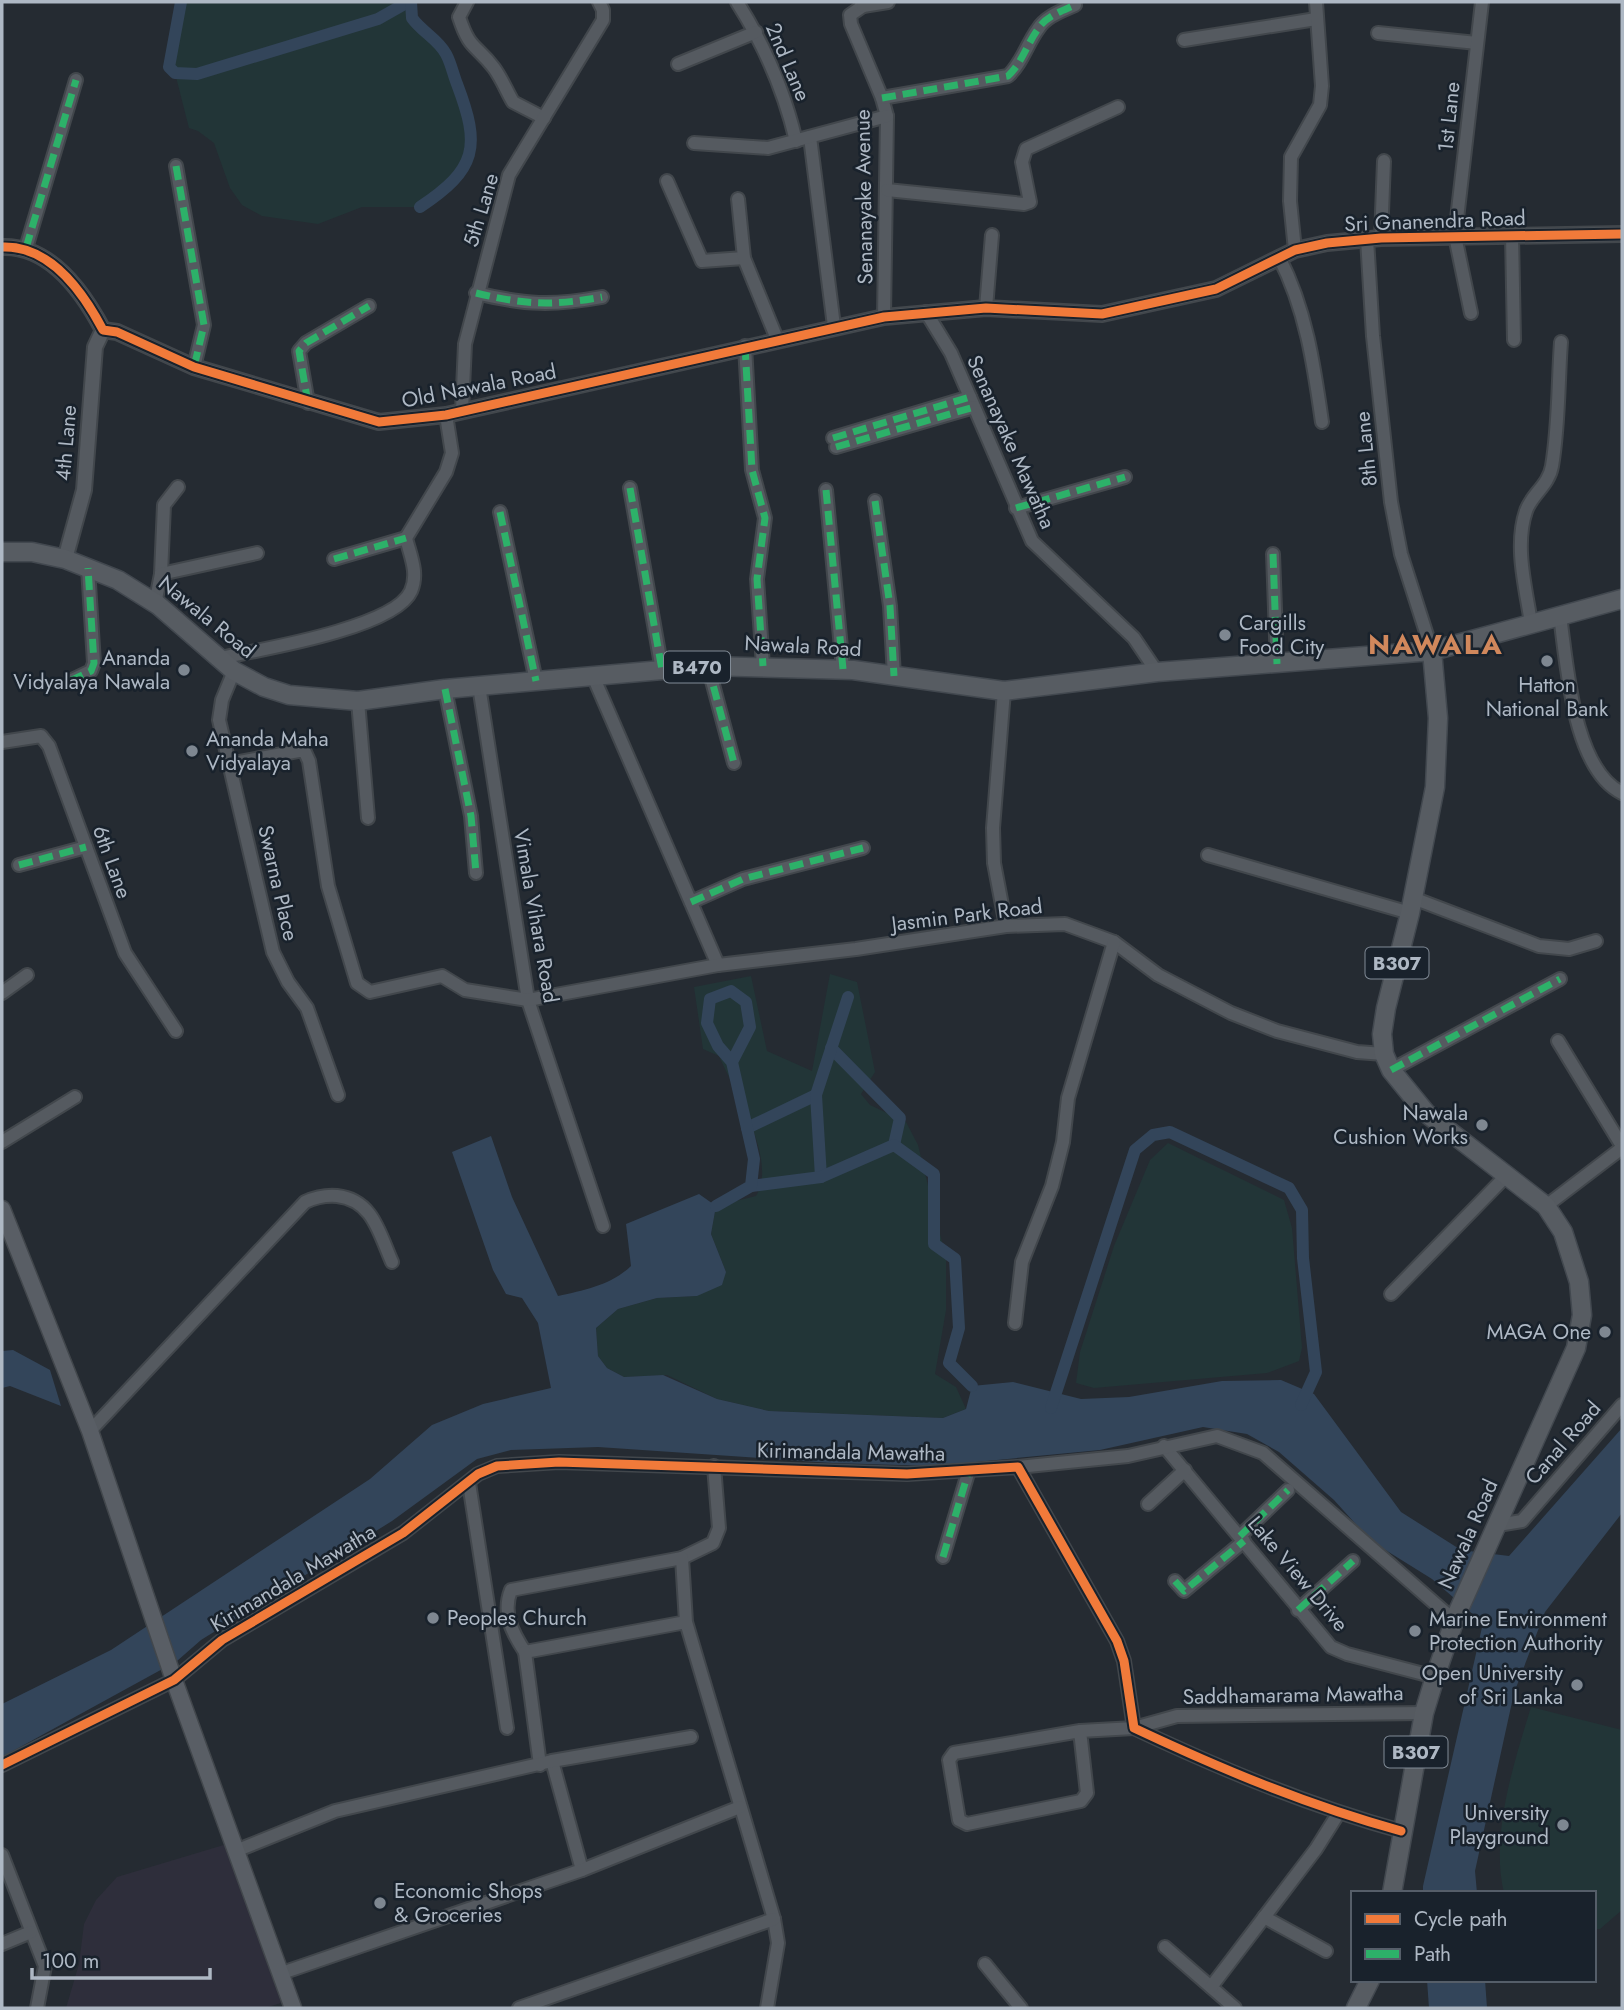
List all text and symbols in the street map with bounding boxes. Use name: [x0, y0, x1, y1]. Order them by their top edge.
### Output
street label: 2nd Lane: [758, 18, 818, 106]
street label: 1st Lane: [1430, 80, 1468, 154]
street label: Senanayake Avenue: [847, 109, 881, 285]
street label: 5th Lane: [456, 169, 506, 251]
street label: Sri Gnanendra Road: [1344, 203, 1526, 239]
street label: Senanayake Mawatha: [959, 350, 1063, 534]
street label: Old Nawala Road: [399, 356, 559, 416]
street label: 4th Lane: [48, 404, 84, 482]
street label: 8th Lane: [1347, 410, 1385, 488]
street label: Nawala Road: [152, 568, 262, 666]
place label: Cargills Food City: [1239, 608, 1325, 662]
district label: NAWALA: [1368, 624, 1504, 665]
marker: Cargills Food City: [1217, 627, 1233, 643]
street label: Nawala Road: [744, 628, 862, 664]
place label: Ananda Vidyalaya Nawala: [13, 643, 170, 697]
road number: B470: [664, 652, 730, 682]
marker: Hatton National Bank: [1539, 653, 1555, 669]
marker: Ananda Vidyalaya Nawala: [176, 662, 192, 678]
place label: Hatton National Bank: [1486, 670, 1609, 724]
place label: Ananda Maha Vidyalaya: [206, 724, 329, 778]
marker: Ananda Maha Vidyalaya: [184, 743, 200, 759]
street label: 6th Lane: [85, 821, 139, 903]
street label: Swarna Place: [250, 822, 306, 944]
street label: Vimala Vihara Road: [506, 827, 566, 1005]
street label: Jasmin Park Road: [887, 891, 1044, 940]
road number: B307: [1366, 948, 1428, 979]
place label: Nawala Cushion Works: [1333, 1098, 1468, 1152]
marker: Nawala Cushion Works: [1474, 1117, 1490, 1133]
place label: MAGA One: [1487, 1317, 1591, 1347]
marker: MAGA One: [1597, 1324, 1613, 1340]
street label: Canal Road: [1518, 1395, 1608, 1491]
street label: Kirimandala Mawatha: [757, 1435, 945, 1469]
street label: Nawala Road: [1430, 1474, 1506, 1594]
street label: Lake View Drive: [1241, 1510, 1355, 1638]
street label: Kirimandala Mawatha: [205, 1517, 381, 1639]
place label: Peoples Church: [447, 1603, 587, 1633]
place label: Marine Environment Protection Authority: [1429, 1604, 1607, 1658]
marker: Peoples Church: [425, 1610, 441, 1626]
marker: Marine Environment Protection Authority: [1407, 1623, 1423, 1639]
place label: Open University of Sri Lanka: [1422, 1658, 1564, 1712]
marker: Open University of Sri Lanka: [1569, 1677, 1585, 1693]
street label: Saddhamarama Mawatha: [1182, 1678, 1404, 1712]
road number: B307: [1384, 1736, 1448, 1768]
place label: University Playground: [1449, 1798, 1550, 1852]
marker: University Playground: [1555, 1817, 1571, 1833]
place label: Economic Shops & Groceries: [394, 1876, 542, 1930]
legend: [1351, 1891, 1596, 1982]
marker: Economic Shops & Groceries: [372, 1895, 388, 1911]
text: Cycle path: [1414, 1904, 1507, 1934]
scale bar: [32, 1937, 210, 1981]
text: Path: [1414, 1939, 1451, 1969]
text: 100 m: [42, 1946, 99, 1976]

